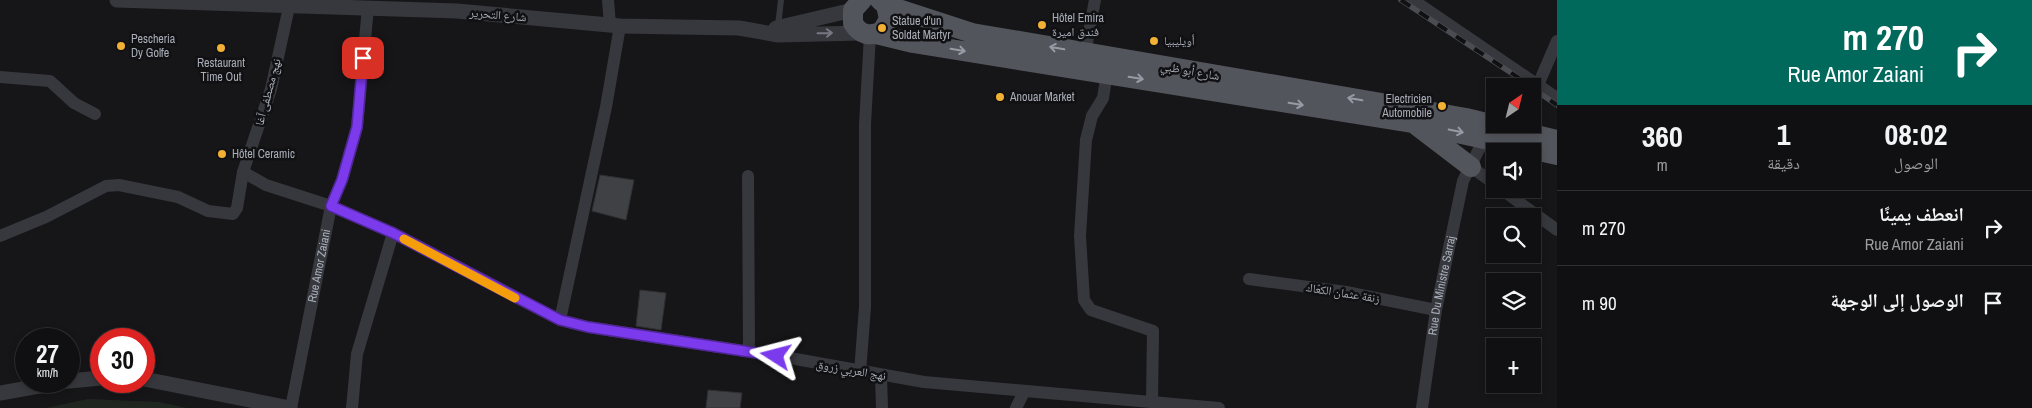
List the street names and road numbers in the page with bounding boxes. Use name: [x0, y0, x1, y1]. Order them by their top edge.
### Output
street label: شارع التحرير: [468, 4, 527, 25]
street label: نهج مصطفى آغا: [251, 57, 285, 127]
street label: شارع أبو ظبي: [1159, 58, 1221, 86]
street label: Rue Amor Zaiani: [304, 228, 334, 304]
street label: Rue Du Ministre Sarraj: [1424, 235, 1459, 336]
street label: زنقة عثمان الكعّاك: [1305, 279, 1381, 307]
street label: نهج العربي زروق: [814, 356, 887, 386]

